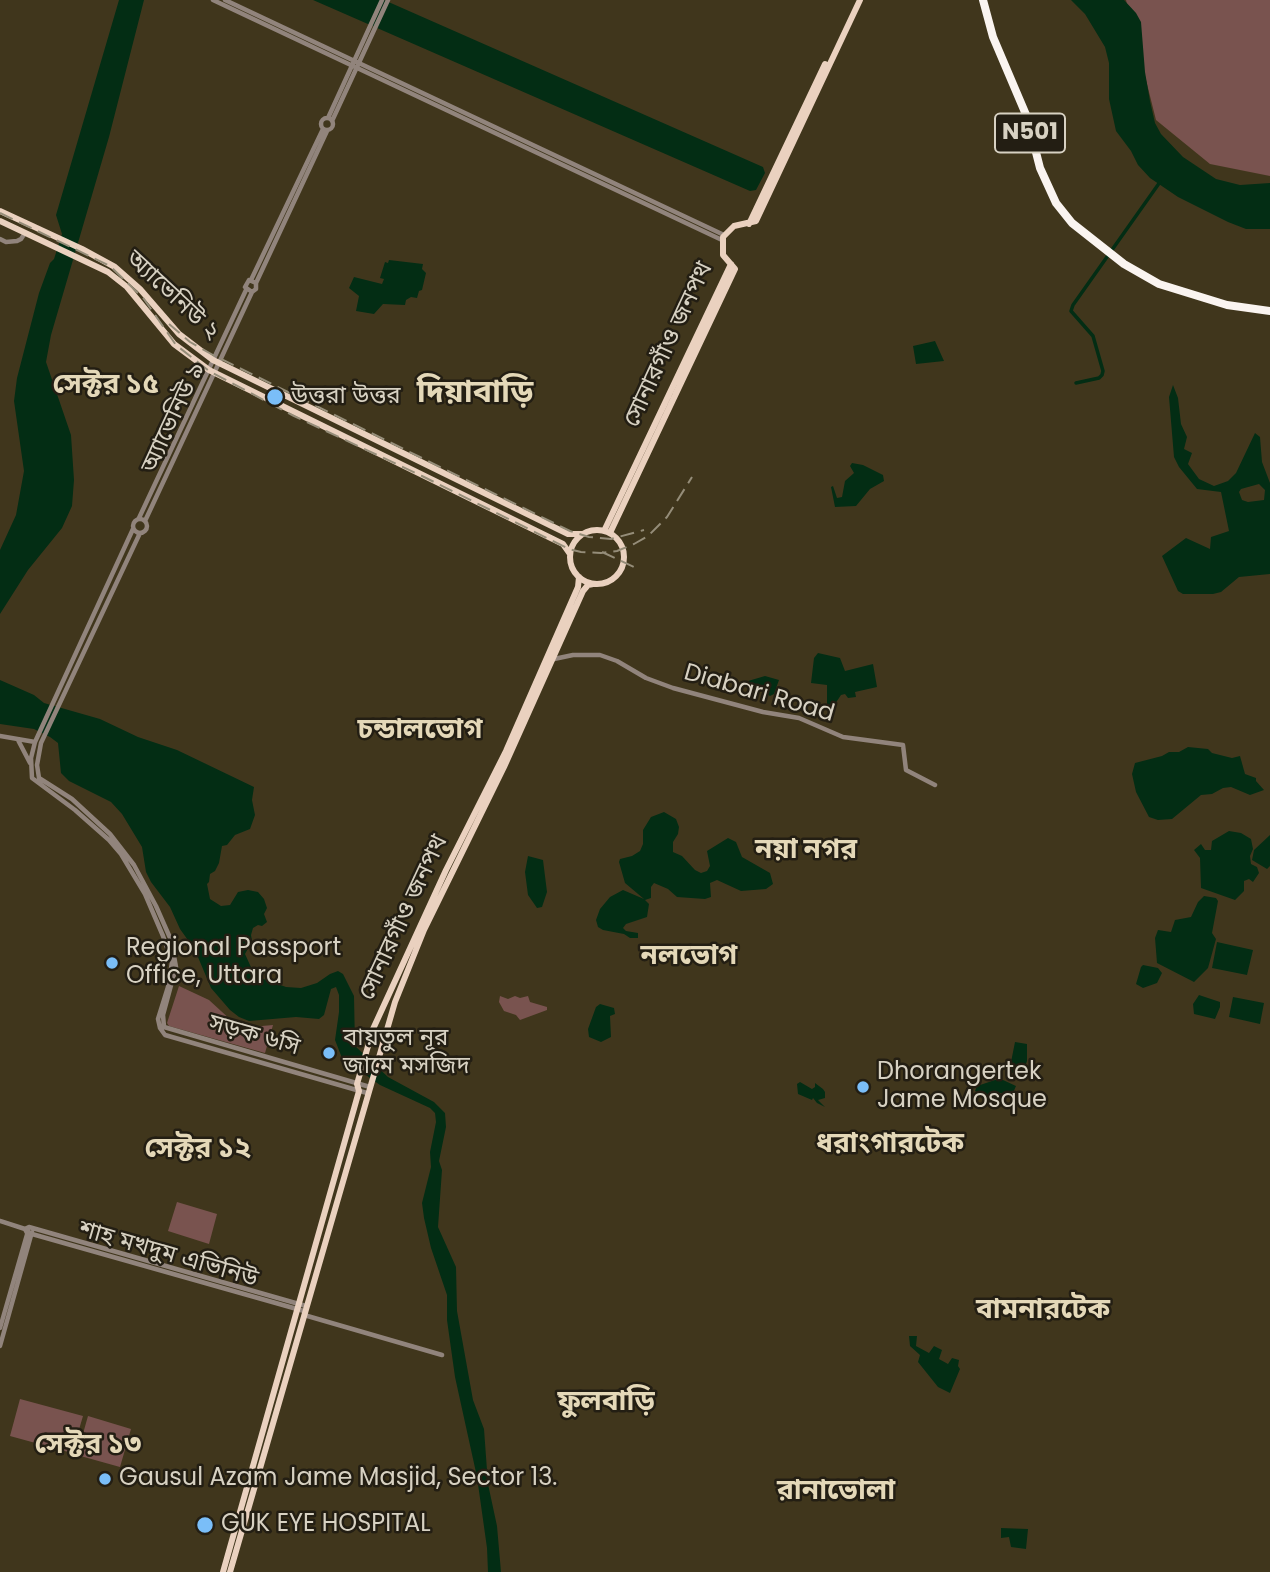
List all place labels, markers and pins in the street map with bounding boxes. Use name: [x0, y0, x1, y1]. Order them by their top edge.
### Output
place label: উত্তরা উত্তর: [291, 383, 401, 411]
marker: উত্তরা উত্তর: [265, 387, 285, 407]
place label: Regional Passport Office, Uttara: [126, 935, 341, 991]
marker: Regional Passport Office, Uttara: [104, 955, 120, 971]
place label: বায়তুল নূর জামে মসজিদ: [343, 1025, 470, 1081]
marker: বায়তুল নূর জামে মসজিদ: [321, 1045, 337, 1061]
place label: Dhorangertek Jame Mosque: [877, 1059, 1047, 1115]
marker: Dhorangertek Jame Mosque: [855, 1079, 871, 1095]
place label: Gausul Azam Jame Masjid, Sector 13.: [119, 1465, 557, 1493]
marker: Gausul Azam Jame Masjid, Sector 13.: [97, 1471, 113, 1487]
place label: GUK EYE HOSPITAL: [221, 1511, 431, 1539]
marker: GUK EYE HOSPITAL: [195, 1515, 215, 1535]

